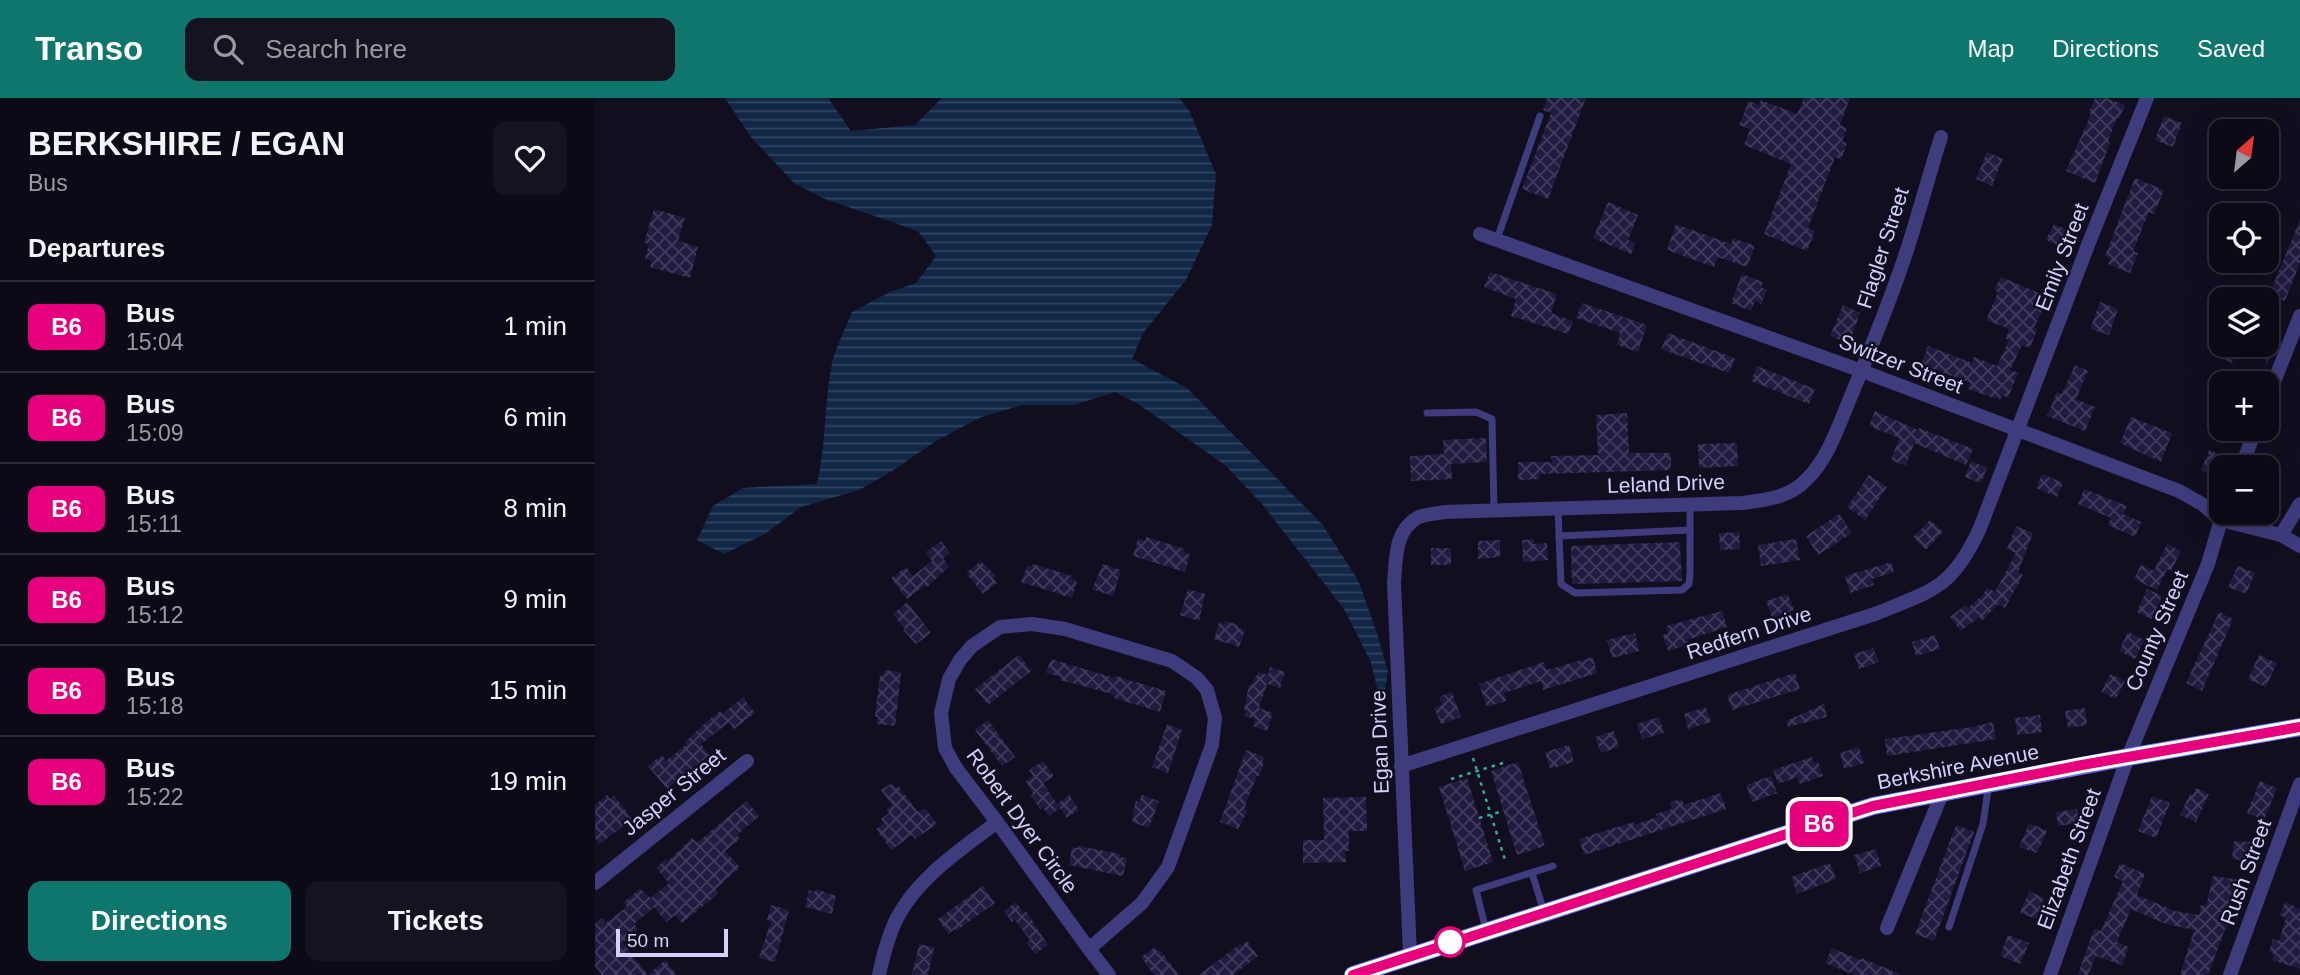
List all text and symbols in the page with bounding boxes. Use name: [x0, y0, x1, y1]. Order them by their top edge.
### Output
search box: [185, 18, 675, 81]
text: Transo: [35, 30, 143, 67]
icon: search: [209, 30, 247, 68]
text: Search here: [265, 34, 407, 64]
text: Map: [1968, 35, 2014, 62]
text: Directions: [2052, 35, 2159, 62]
text: Saved: [2197, 35, 2265, 62]
north arrow: [2209, 119, 2279, 189]
map controls: [2209, 119, 2279, 525]
button: heart: [493, 121, 567, 195]
text: BERKSHIRE / EGAN: [28, 125, 345, 162]
text: Bus: [28, 170, 68, 196]
street label: Flagler Street: [1852, 184, 1913, 311]
street label: Emily Street: [2031, 200, 2093, 314]
button: locate: [2209, 203, 2279, 273]
text: Departures: [28, 233, 165, 263]
button: layers: [2209, 287, 2279, 357]
text: Bus: [126, 298, 175, 328]
text: 1 min: [503, 311, 567, 341]
text: B6: [51, 313, 82, 340]
text: 15:04: [126, 329, 184, 355]
street label: Switzer Street: [1836, 329, 1966, 398]
button: +: [2209, 371, 2279, 441]
text: Bus: [126, 389, 175, 419]
text: 6 min: [503, 402, 567, 432]
text: B6: [51, 404, 82, 431]
text: 15:09: [126, 420, 184, 446]
button: −: [2209, 455, 2279, 525]
street label: Leland Drive: [1607, 470, 1725, 497]
text: Bus: [126, 480, 175, 510]
text: 8 min: [503, 493, 567, 523]
text: B6: [51, 495, 82, 522]
text: 15:11: [126, 511, 182, 537]
street label: County Street: [2121, 567, 2192, 694]
text: Bus: [126, 571, 175, 601]
text: 9 min: [503, 584, 567, 614]
text: B6: [51, 586, 82, 613]
text: 15:12: [126, 602, 184, 628]
street label: Redfern Drive: [1684, 602, 1814, 663]
text: Bus: [126, 662, 175, 692]
text: 15 min: [489, 675, 567, 705]
text: B6: [51, 677, 82, 704]
street label: Egan Drive: [1366, 690, 1393, 794]
text: 15:18: [126, 693, 184, 719]
street label: Berkshire Avenue: [1875, 740, 2041, 793]
street label: Jasper Street: [618, 743, 730, 840]
street label: Robert Dyer Circle: [962, 744, 1082, 897]
text: Bus: [126, 753, 175, 783]
text: 19 min: [489, 766, 567, 796]
text: B6: [51, 768, 82, 795]
text: 15:22: [126, 784, 184, 810]
street label: Elizabeth Street: [2032, 785, 2105, 932]
line badge: B6: [1787, 801, 1851, 847]
text: B6: [1804, 810, 1834, 837]
street label: Rush Street: [2216, 816, 2275, 928]
button: Directions: [28, 881, 291, 961]
button: Tickets: [305, 881, 567, 961]
scale bar: [616, 926, 728, 958]
unlabelled marker: [1435, 927, 1465, 957]
text: 50 m: [627, 930, 669, 951]

